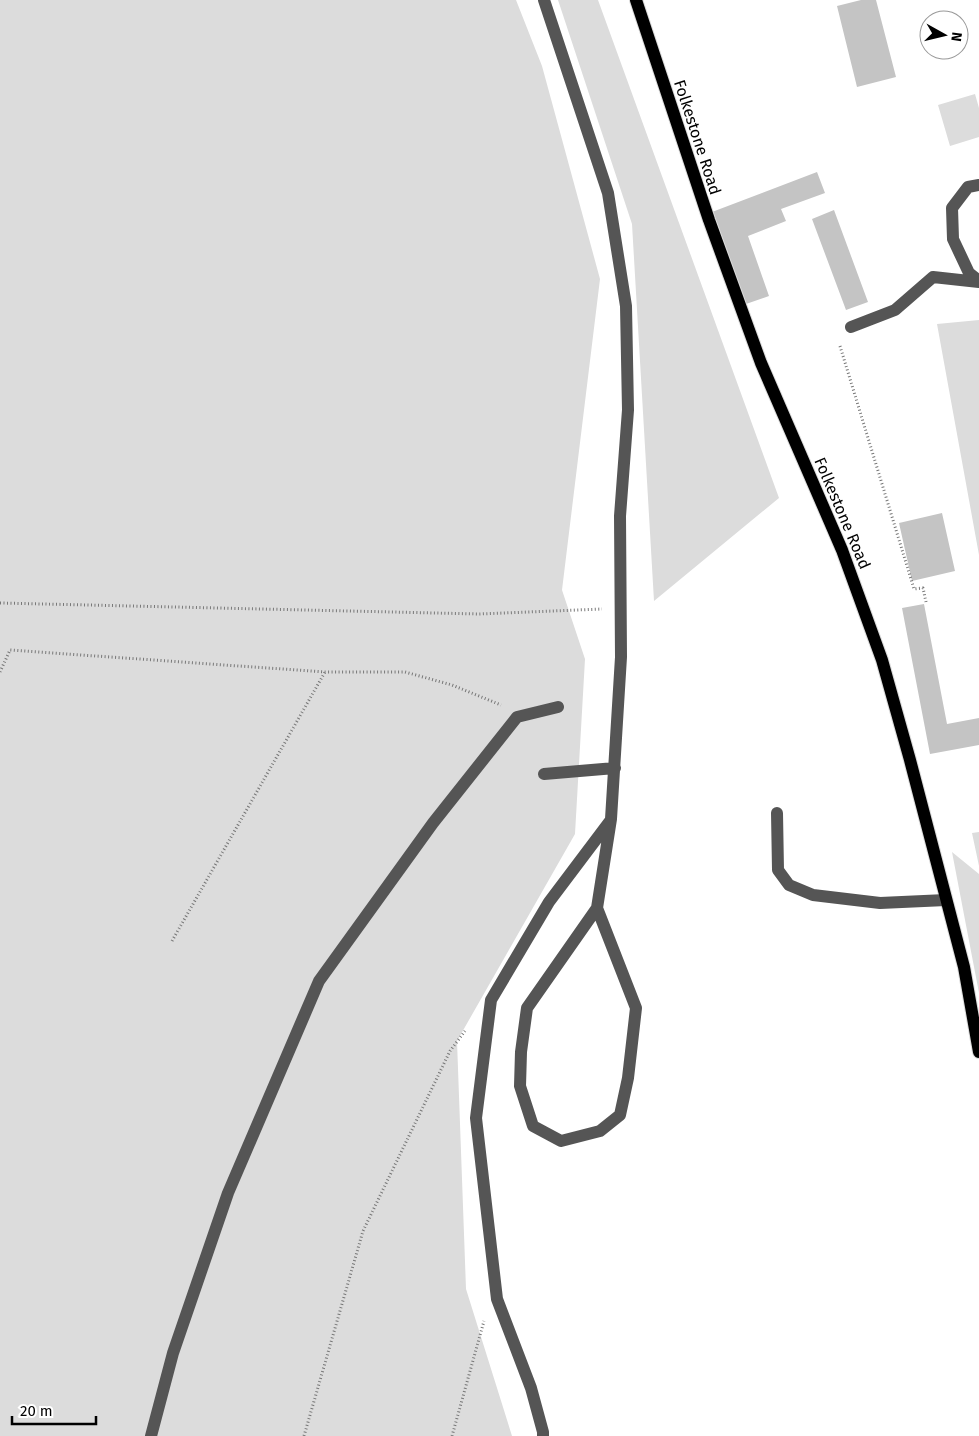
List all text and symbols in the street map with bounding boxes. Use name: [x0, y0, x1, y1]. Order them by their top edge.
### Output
north arrow: [919, 10, 969, 60]
text: N: [947, 31, 965, 43]
street label: Folkestone Road: [670, 77, 725, 197]
street label: Folkestone Road: [810, 454, 875, 572]
scale bar: [12, 1394, 96, 1426]
text: 20 m: [20, 1402, 53, 1420]

